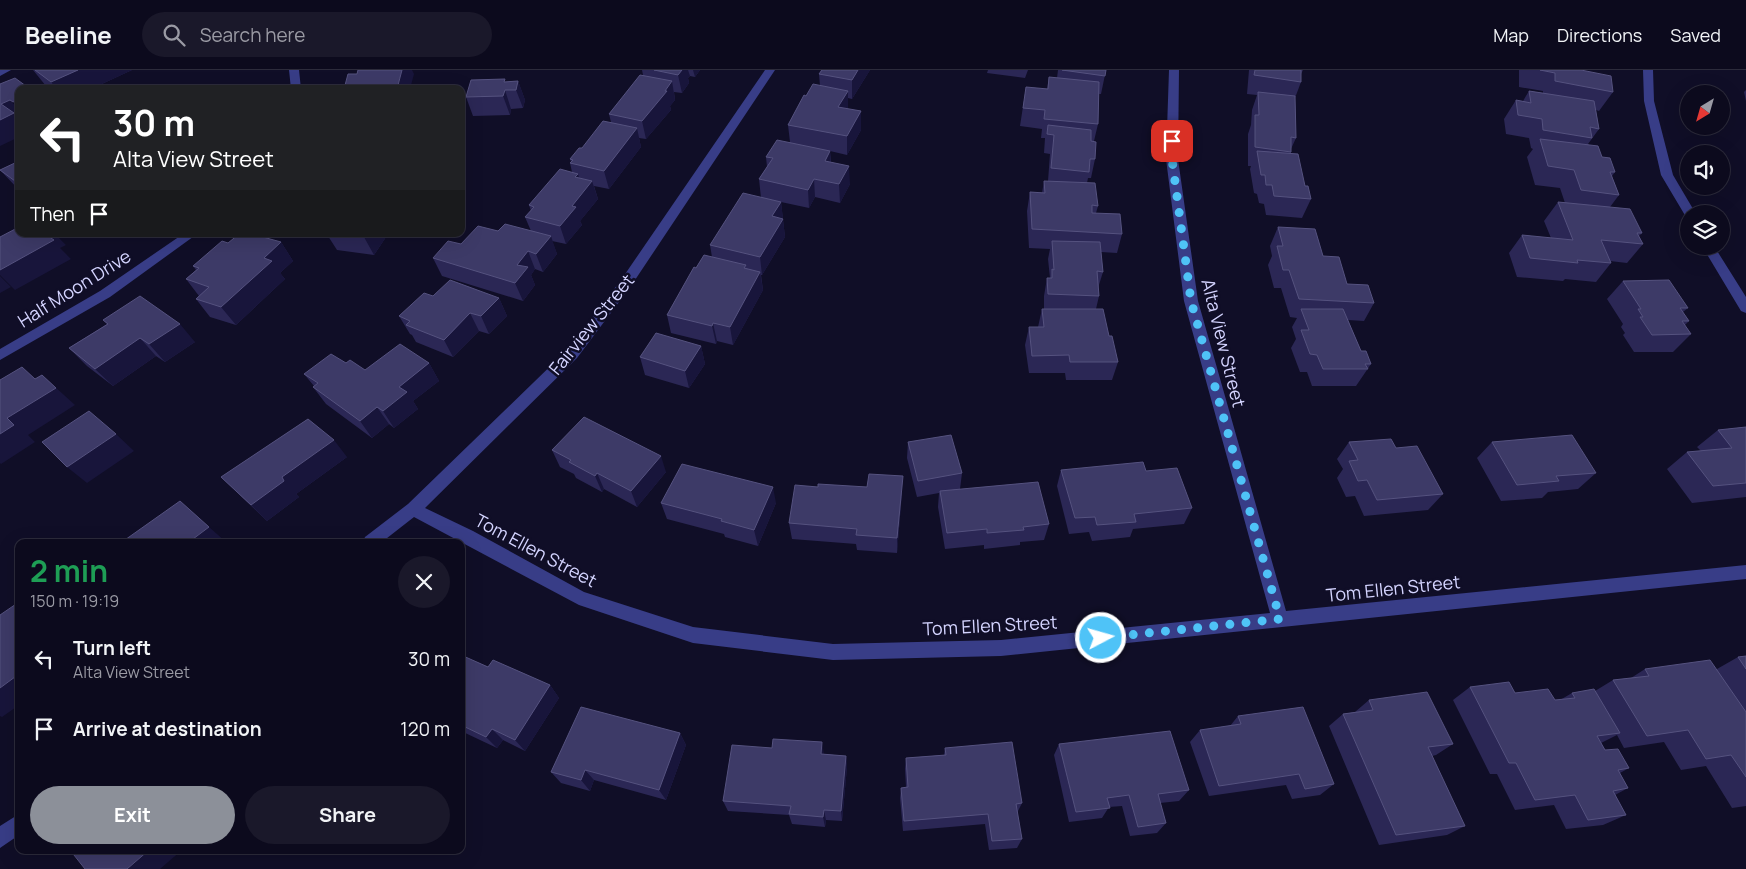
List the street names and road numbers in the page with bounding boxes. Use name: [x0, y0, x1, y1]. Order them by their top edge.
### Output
street label: Half Moon Drive: [13, 244, 135, 332]
street label: Fairview Street: [543, 269, 639, 379]
street label: Alta View Street: [1196, 276, 1252, 410]
street label: Tom Ellen Street: [471, 508, 601, 592]
street label: Tom Ellen Street: [1325, 569, 1461, 607]
street label: Tom Ellen Street: [922, 609, 1058, 641]

